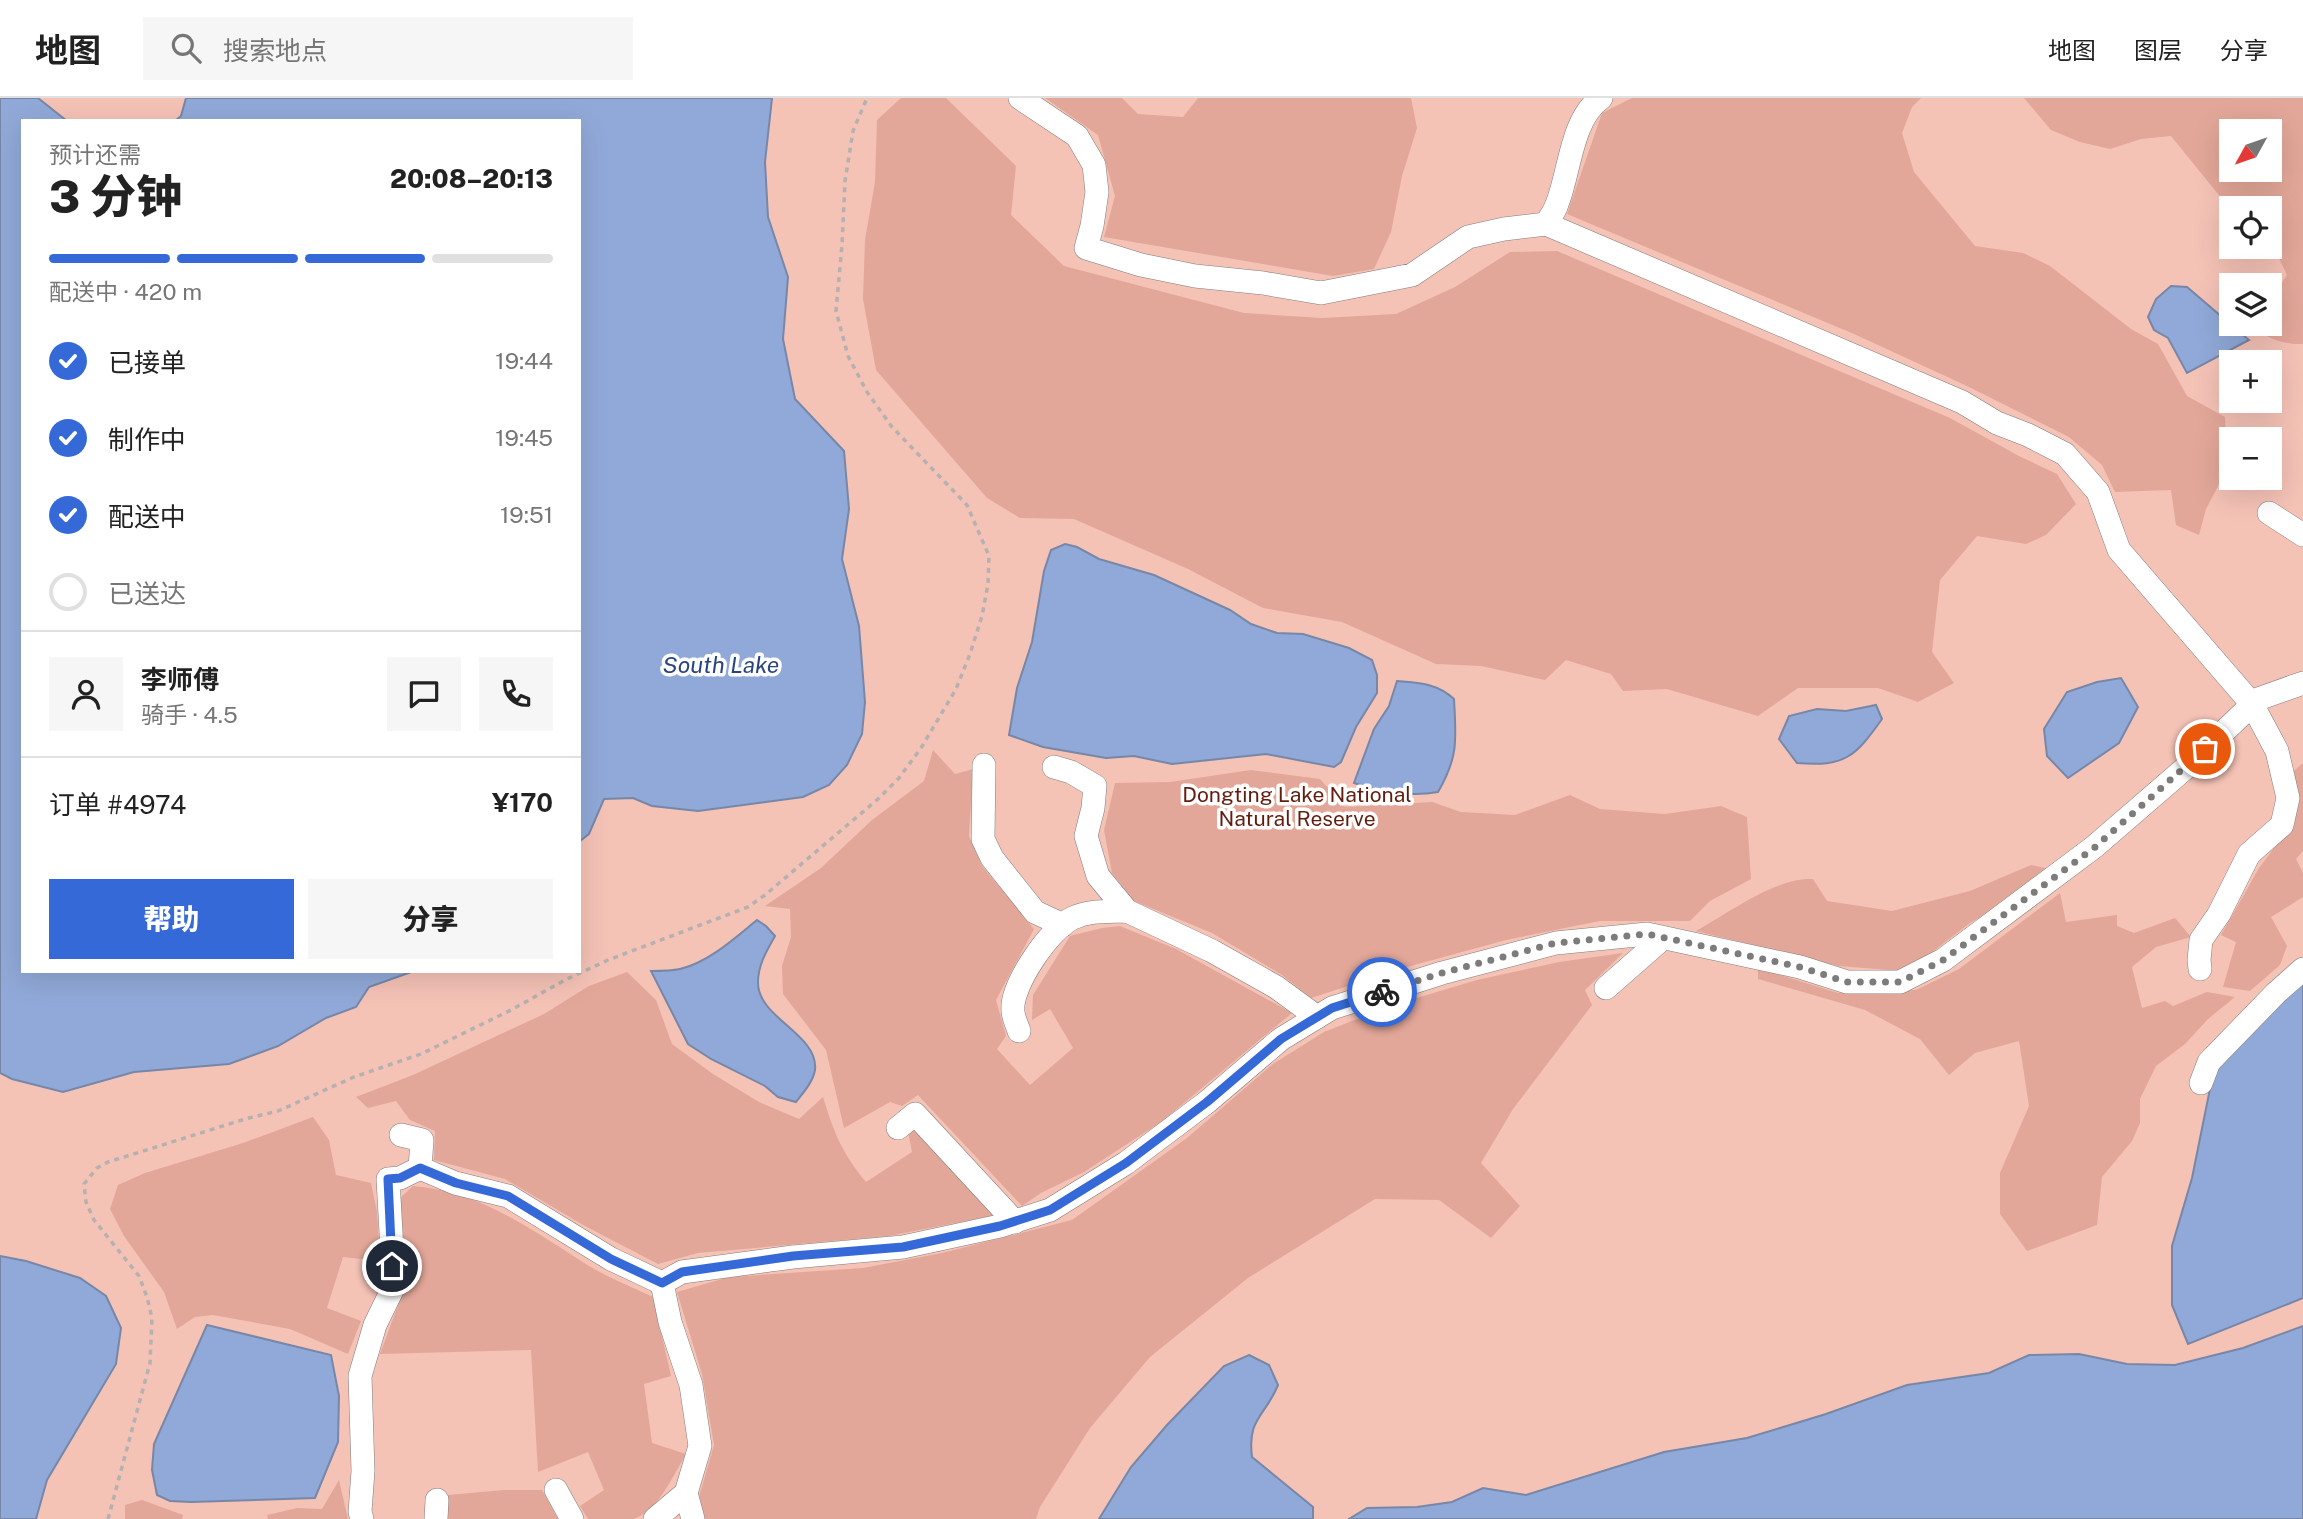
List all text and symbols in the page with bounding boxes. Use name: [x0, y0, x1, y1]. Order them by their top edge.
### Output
search box: [143, 17, 633, 80]
icon: search: [167, 29, 205, 67]
text: 地图: [35, 31, 101, 69]
text: 搜索地点: [223, 35, 327, 66]
text: 地图: [2048, 36, 2096, 64]
text: 图层: [2134, 36, 2182, 64]
text: 分享: [2220, 36, 2268, 64]
north arrow: [2219, 119, 2282, 182]
map controls: [2219, 119, 2282, 490]
text: 预计还需: [49, 141, 141, 168]
text: 20:08–20:13: [390, 163, 553, 194]
text: 3 分钟: [49, 169, 182, 223]
button: locate: [2219, 196, 2282, 259]
button: layers: [2219, 273, 2282, 336]
text: 配送中 · 420 m: [49, 278, 202, 305]
icon: check: [49, 342, 87, 380]
text: 已接单: [108, 347, 186, 378]
text: 19:44: [495, 347, 553, 374]
button: +: [2219, 350, 2282, 413]
icon: check: [49, 419, 87, 457]
text: 制作中: [108, 424, 186, 455]
text: 19:45: [495, 424, 553, 451]
button: −: [2219, 427, 2282, 490]
icon: check: [49, 496, 87, 534]
text: 配送中: [108, 501, 186, 532]
text: 19:51: [500, 501, 553, 528]
text: 已送达: [108, 578, 186, 609]
water label: South Lake: [663, 651, 779, 678]
button: person: [49, 657, 123, 731]
button: chat: [387, 657, 461, 731]
button: phone: [479, 657, 553, 731]
text: 李师傅: [141, 664, 219, 695]
text: 骑手 · 4.5: [141, 701, 238, 728]
pin: [2175, 719, 2235, 779]
icon: bag: [2186, 730, 2224, 768]
park label: Dongting Lake National Natural Reserve: [1182, 782, 1412, 831]
text: ¥170: [492, 787, 553, 818]
text: 订单 #4974: [49, 789, 186, 820]
button: 帮助: [49, 879, 294, 959]
button: 分享: [308, 879, 553, 959]
courier: [1347, 957, 1417, 1027]
icon: bike: [1363, 973, 1401, 1011]
pin: [362, 1236, 422, 1296]
icon: home: [373, 1247, 411, 1285]

